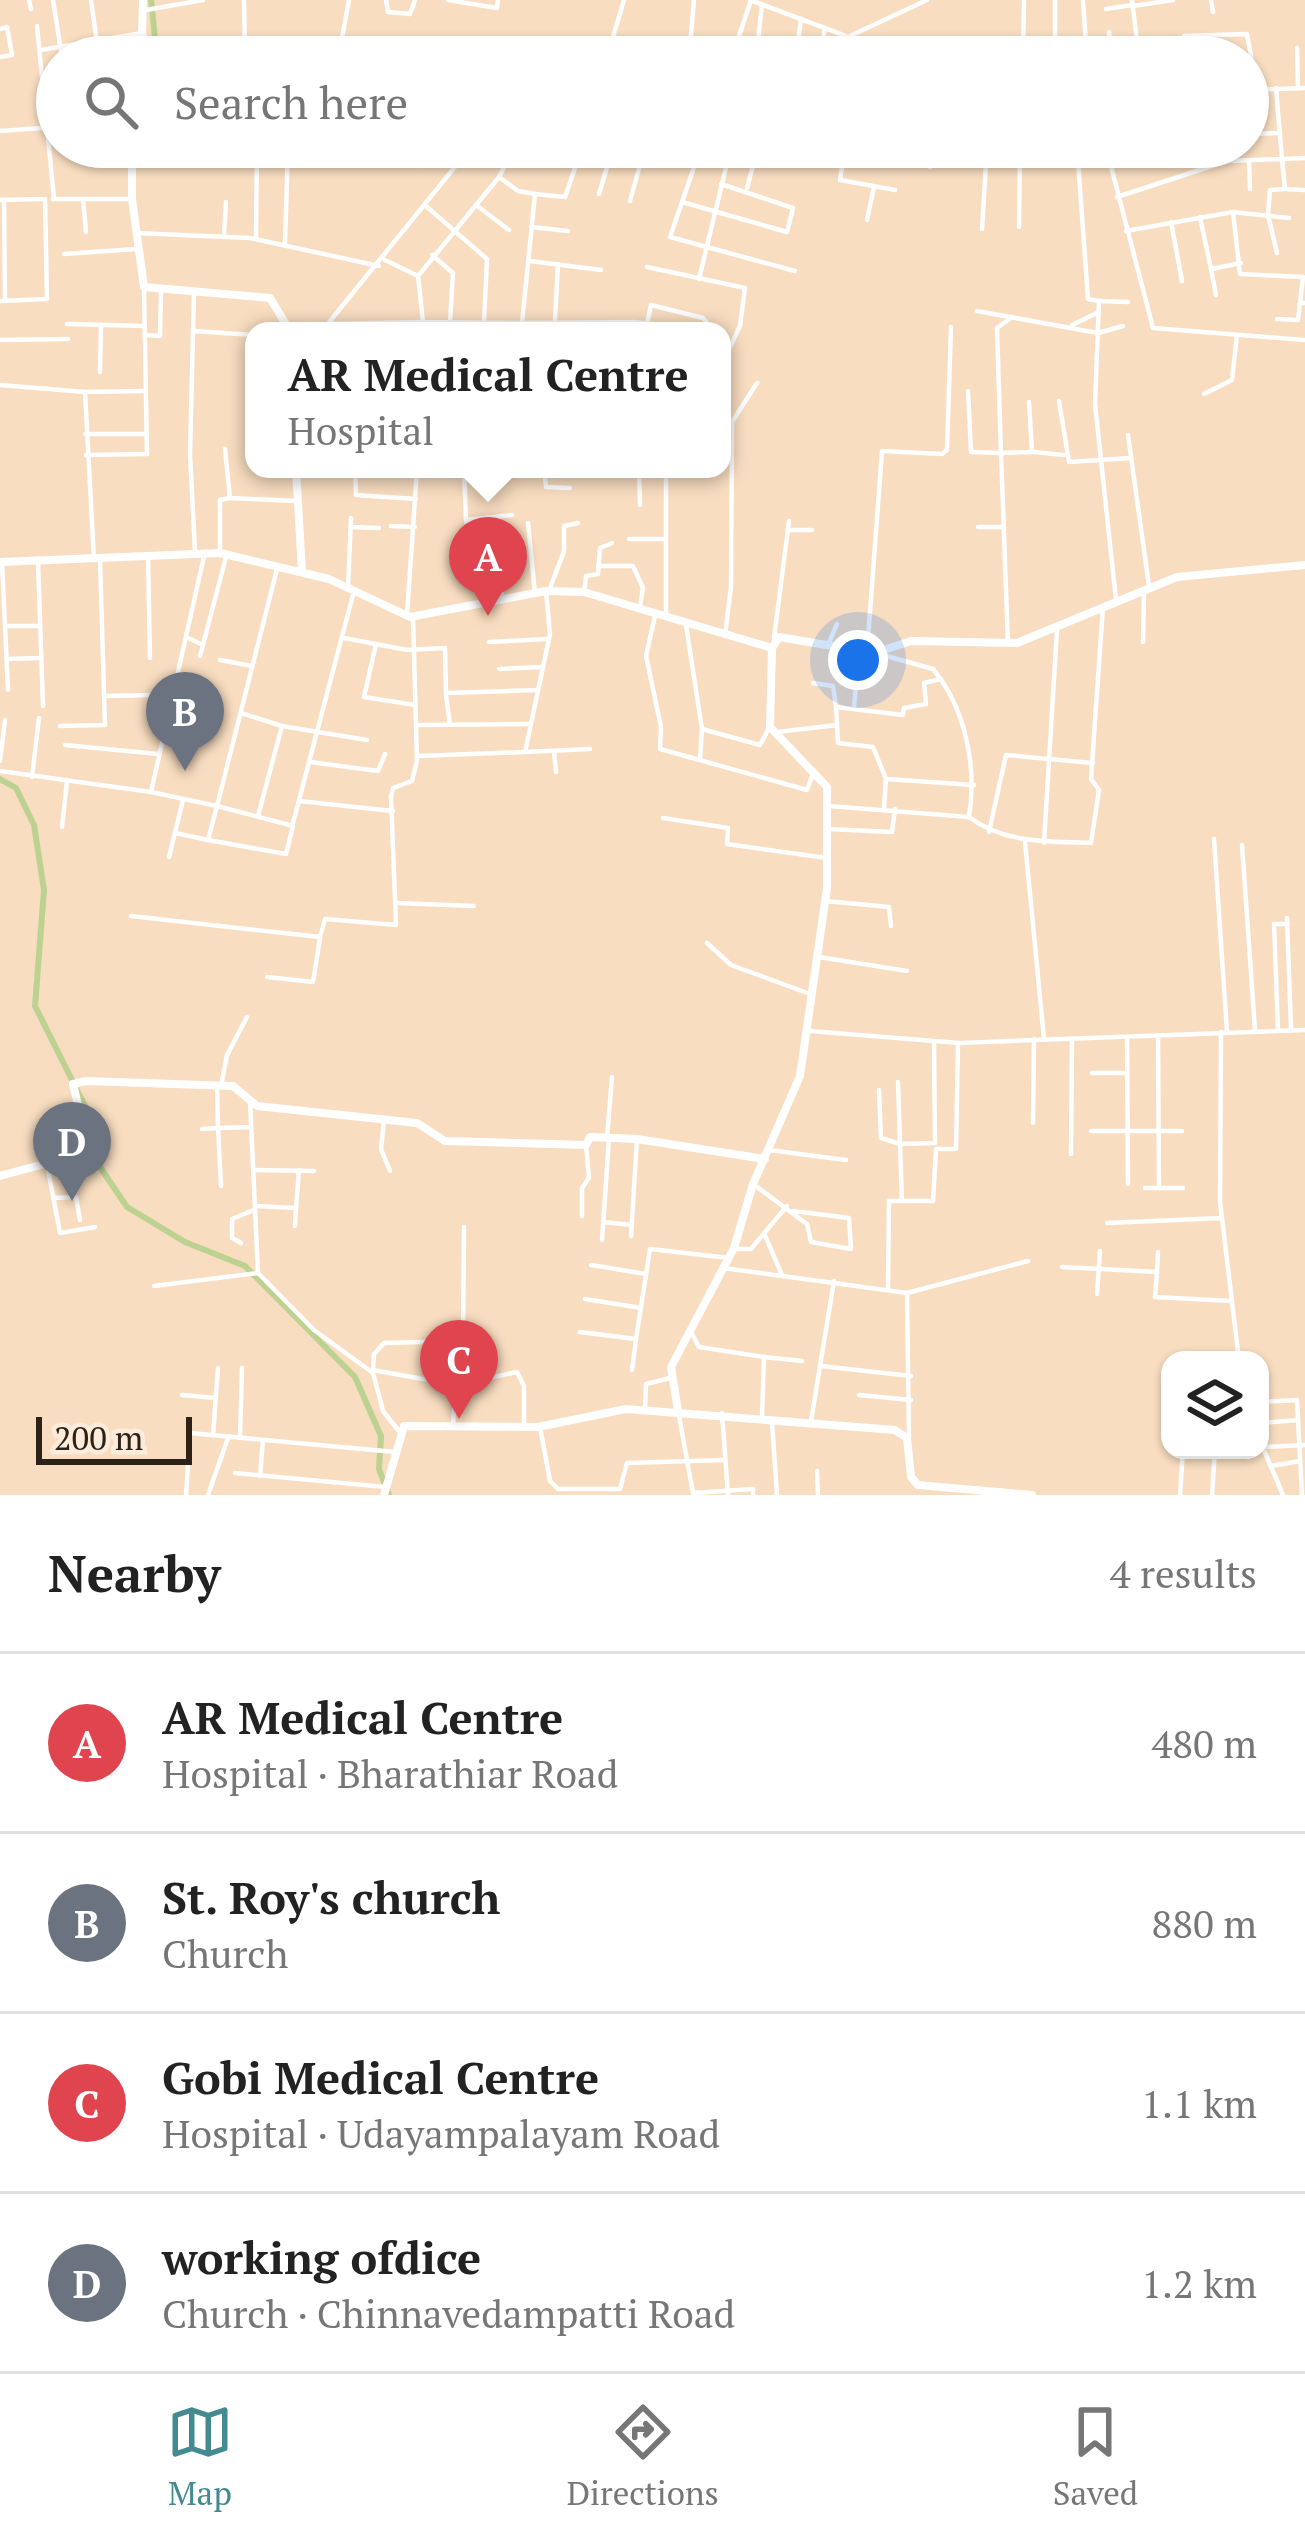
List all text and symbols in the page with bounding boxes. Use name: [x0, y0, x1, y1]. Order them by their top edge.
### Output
search box: [36, 36, 1269, 168]
icon: search: [78, 69, 144, 135]
text: Search here: [174, 72, 408, 132]
popup: [245, 322, 731, 478]
text: AR Medical Centre: [287, 344, 689, 404]
text: Hospital: [287, 404, 434, 456]
pin: A: [449, 517, 527, 616]
your location: [828, 630, 888, 690]
pin: B: [146, 672, 224, 771]
pin: D: [33, 1102, 111, 1201]
pin: C: [420, 1320, 498, 1419]
map controls: [1161, 1351, 1269, 1459]
button: layers: [1161, 1351, 1269, 1459]
scale bar: [36, 1411, 192, 1464]
text: 200 m: [54, 1416, 143, 1459]
text: Nearby: [48, 1539, 221, 1607]
text: 4 results: [1110, 1547, 1257, 1599]
text: AR Medical Centre: [162, 1687, 563, 1747]
text: A: [73, 1717, 101, 1769]
text: 480 m: [1152, 1717, 1257, 1769]
text: Hospital · Bharathiar Road: [162, 1747, 618, 1799]
text: St. Roy's church: [162, 1867, 500, 1927]
text: B: [74, 1897, 100, 1949]
text: 880 m: [1152, 1897, 1257, 1949]
text: Church: [162, 1927, 288, 1979]
text: Gobi Medical Centre: [162, 2047, 599, 2107]
text: C: [74, 2077, 100, 2129]
text: 1.1 km: [1141, 2077, 1257, 2129]
text: Hospital · Udayampalayam Road: [162, 2107, 720, 2159]
text: working ofdice: [162, 2227, 481, 2287]
text: D: [73, 2257, 101, 2309]
text: 1.2 km: [1141, 2257, 1257, 2309]
text: Church · Chinnavedampatti Road: [162, 2287, 735, 2339]
tab: Map: [167, 2399, 233, 2514]
tab: Directions: [567, 2399, 719, 2514]
tab: Saved: [1053, 2399, 1138, 2514]

